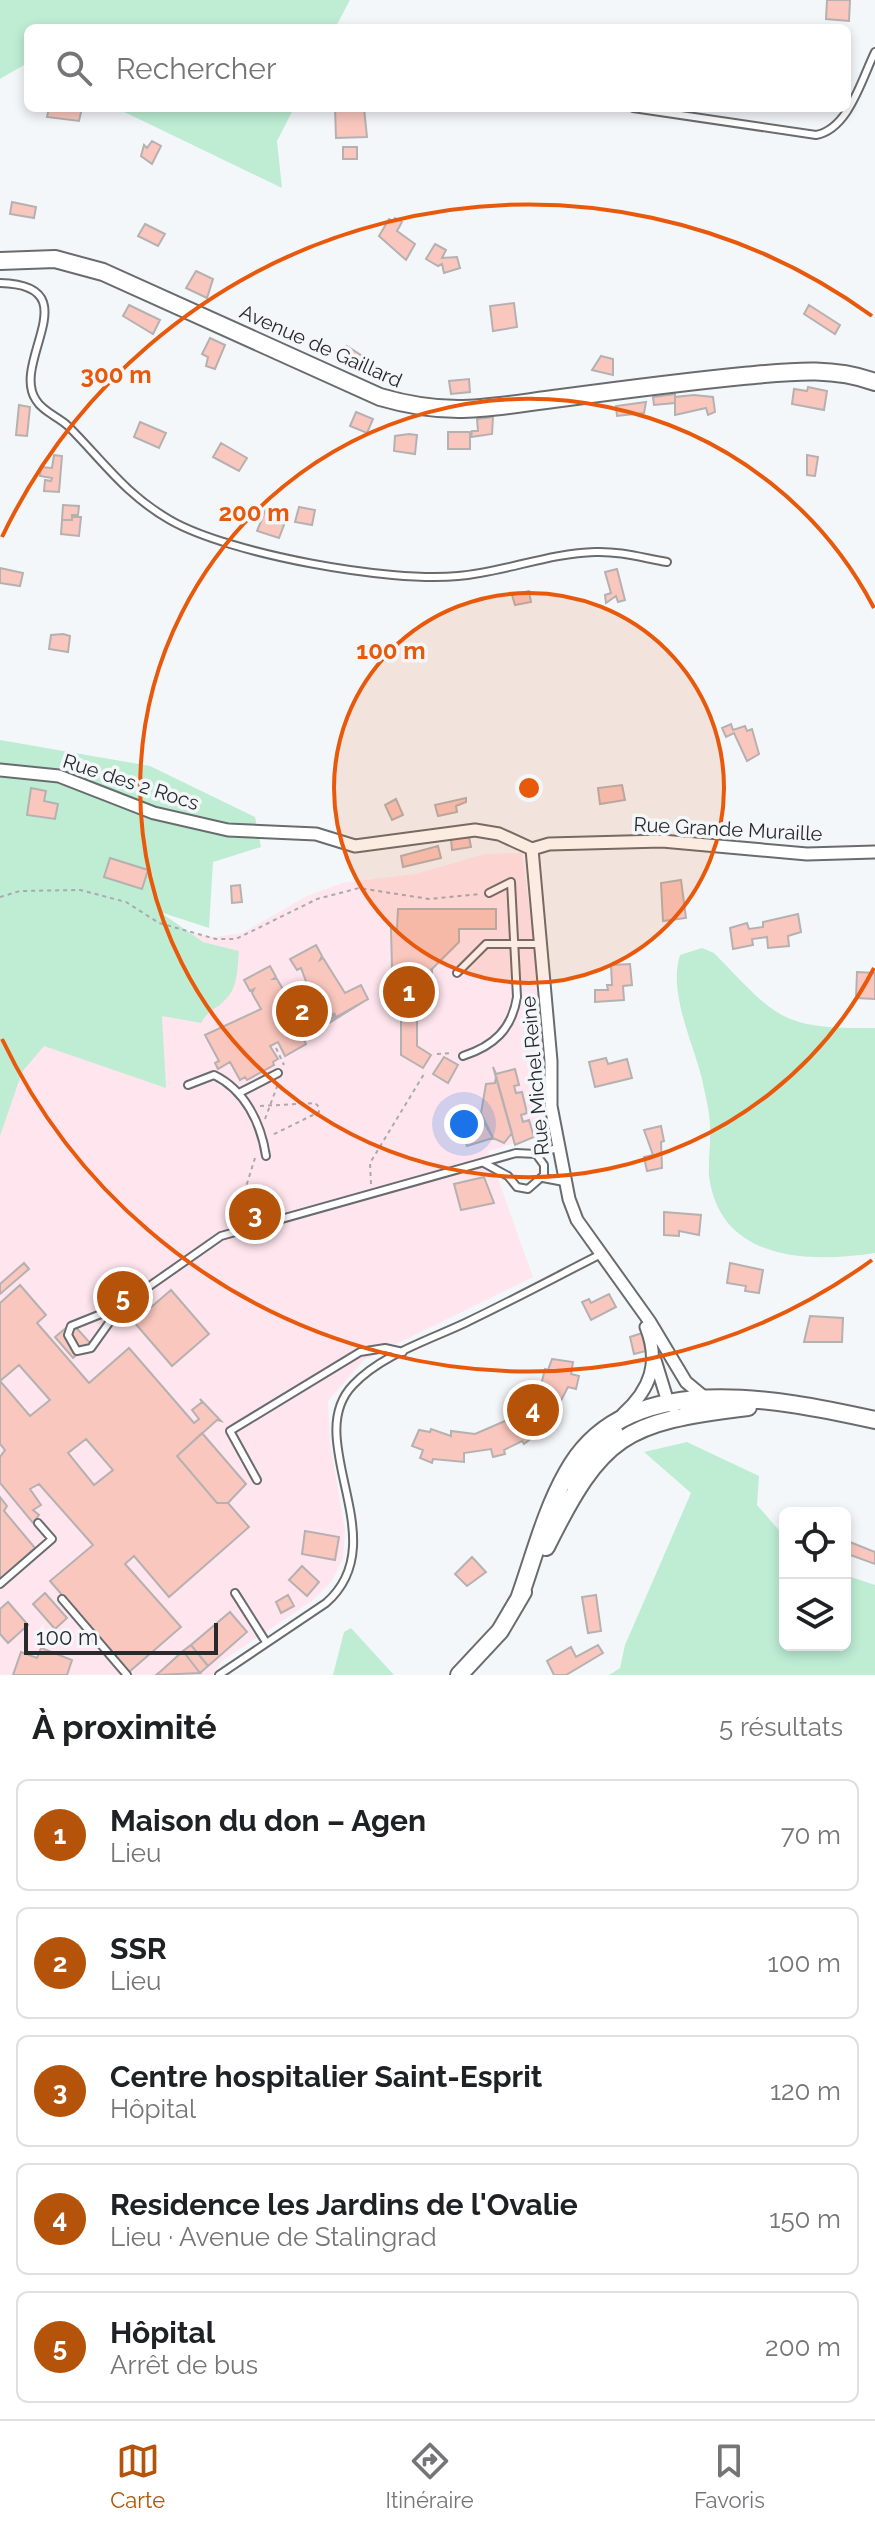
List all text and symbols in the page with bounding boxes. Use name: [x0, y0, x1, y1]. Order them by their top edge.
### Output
search box: [24, 24, 851, 112]
icon: search: [52, 46, 96, 90]
text: Rechercher: [116, 51, 276, 86]
street label: Avenue de Gaillard: [236, 299, 406, 393]
text: 300 m: [81, 360, 151, 389]
text: 200 m: [218, 498, 290, 527]
text: 100 m: [356, 636, 426, 665]
street label: Rue des 2 Rocs: [60, 749, 202, 815]
centre of rings: [515, 774, 543, 802]
street label: Rue Grande Muraille: [633, 812, 823, 846]
pin: 1: [383, 962, 435, 1022]
pin: 2: [276, 981, 328, 1041]
street label: Rue Michel Reine: [516, 995, 554, 1157]
your location: [444, 1104, 484, 1144]
pin: 3: [229, 1184, 281, 1244]
pin: 5: [97, 1267, 149, 1327]
pin: 4: [507, 1380, 559, 1440]
map controls: [779, 1507, 851, 1651]
button: locate: [779, 1507, 851, 1579]
button: layers: [779, 1579, 851, 1651]
scale bar: [24, 1619, 218, 1655]
text: 100 m: [36, 1624, 98, 1650]
text: À proximité: [32, 1707, 217, 1747]
text: 5 résultats: [719, 1712, 843, 1742]
text: Maison du don – Agen: [110, 1803, 426, 1838]
text: 1: [54, 1820, 66, 1850]
text: 70 m: [781, 1820, 841, 1850]
text: Lieu: [110, 1838, 162, 1868]
text: SSR: [110, 1931, 167, 1966]
text: 2: [53, 1948, 67, 1978]
text: 100 m: [768, 1948, 841, 1978]
text: Lieu: [110, 1966, 162, 1996]
text: Centre hospitalier Saint-Esprit: [110, 2059, 542, 2094]
text: 3: [53, 2076, 67, 2106]
text: 120 m: [770, 2076, 841, 2106]
text: Hôpital: [110, 2094, 196, 2124]
text: Residence les Jardins de l'Ovalie: [110, 2187, 578, 2222]
text: 4: [53, 2204, 67, 2234]
text: 150 m: [769, 2204, 841, 2234]
text: Lieu · Avenue de Stalingrad: [110, 2222, 437, 2252]
text: Hôpital: [110, 2315, 215, 2350]
text: 5: [53, 2332, 67, 2362]
text: 200 m: [765, 2332, 841, 2362]
text: Arrêt de bus: [110, 2350, 258, 2380]
tab: Carte: [110, 2439, 165, 2513]
tab: Itinéraire: [386, 2439, 474, 2513]
tab: Favoris: [694, 2439, 765, 2513]

